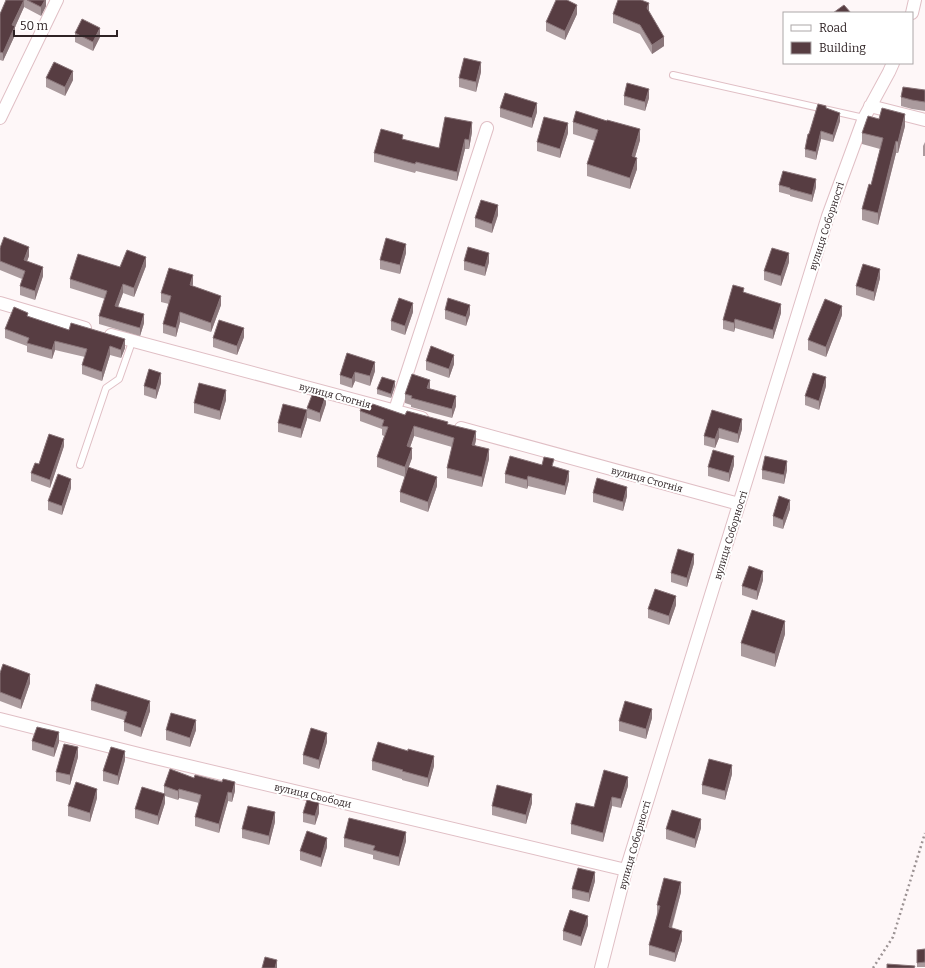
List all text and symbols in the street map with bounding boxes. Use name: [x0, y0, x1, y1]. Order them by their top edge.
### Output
scale bar: [14, 12, 117, 38]
legend: [783, 12, 913, 64]
text: 50 m: [20, 19, 49, 33]
text: Road: [819, 21, 847, 35]
text: Building: [819, 41, 866, 55]
street label: вулиця Соборності: [806, 180, 847, 272]
street label: вулиця Стогнія: [298, 381, 372, 411]
street label: вулиця Стогнія: [610, 465, 684, 495]
street label: вулиця Соборності: [711, 489, 750, 581]
street label: вулиця Свободи: [273, 780, 353, 811]
street label: вулиця Соборності: [616, 799, 653, 891]

